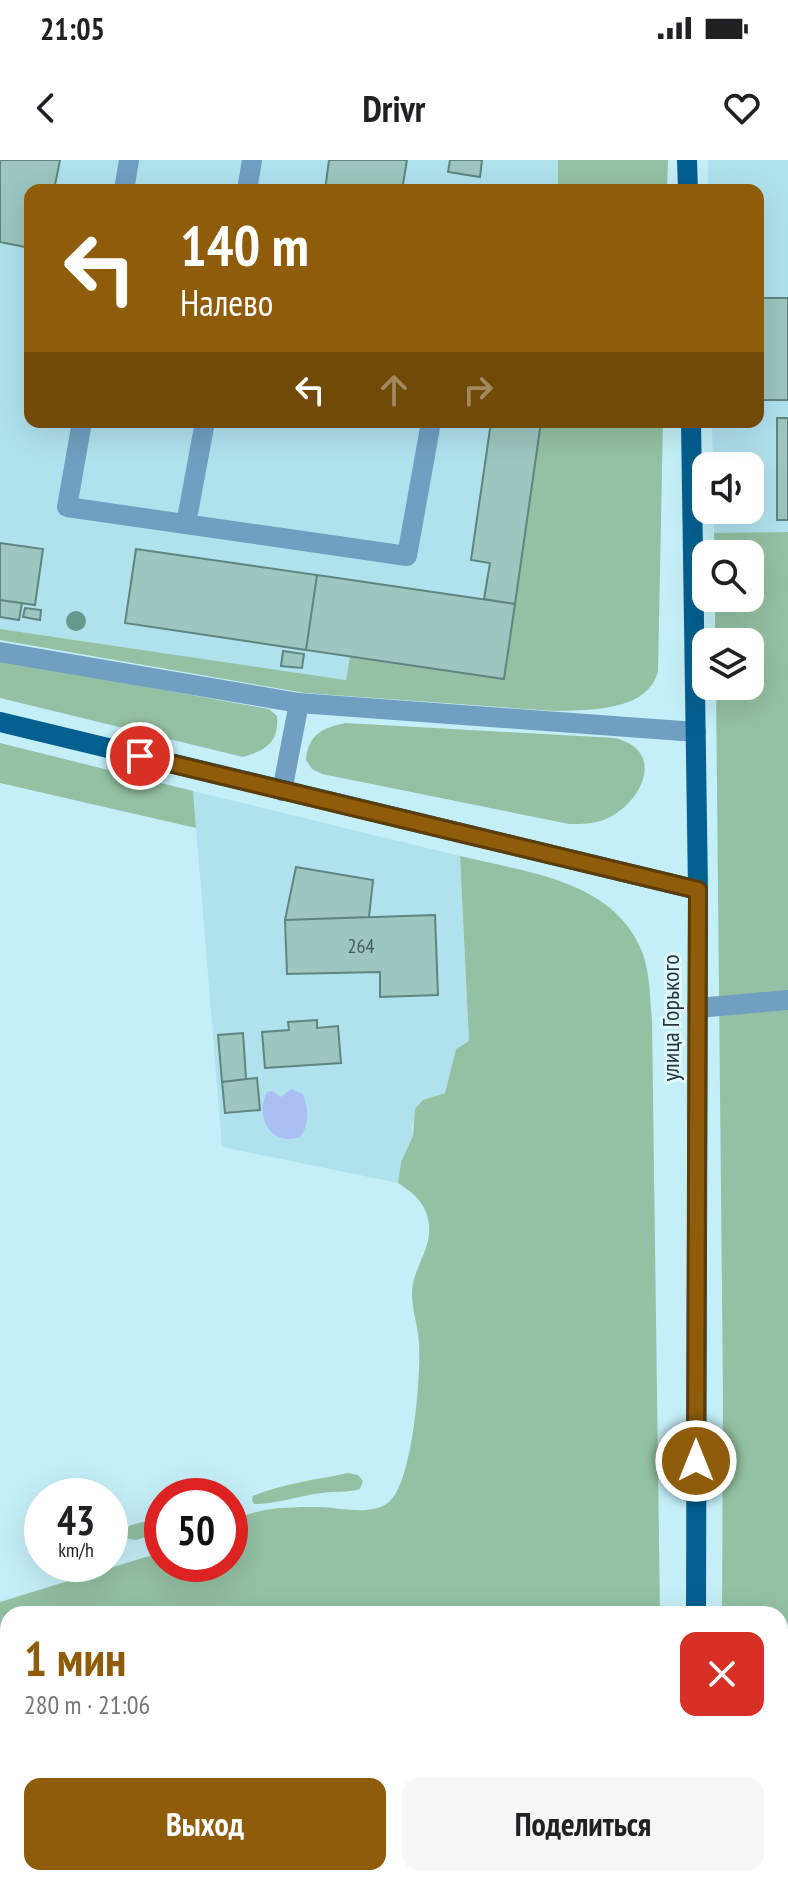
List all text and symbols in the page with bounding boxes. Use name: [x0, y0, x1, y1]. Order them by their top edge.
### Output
text: 21:05: [40, 9, 105, 48]
text: Drivr: [363, 85, 425, 132]
icon: back: [24, 86, 68, 130]
icon: heart: [720, 86, 764, 130]
text: 140 m: [180, 209, 309, 281]
icon: left: [48, 216, 152, 320]
text: Налево: [180, 279, 273, 326]
icon: left: [288, 368, 332, 412]
icon: ahead: [372, 368, 416, 412]
icon: right: [456, 368, 500, 412]
map controls: [692, 452, 764, 700]
button: sound: [692, 452, 764, 524]
button: search: [692, 540, 764, 612]
button: layers: [692, 628, 764, 700]
pin: [106, 722, 174, 790]
icon: arrive: [118, 734, 162, 778]
house number: 264: [348, 933, 375, 959]
street label: улица Горького: [655, 954, 686, 1082]
position arrow: [654, 1419, 738, 1503]
speed limit sign: 50: [144, 1478, 248, 1582]
text: 43: [57, 1494, 95, 1546]
text: km/h: [58, 1537, 94, 1563]
text: 1 мин: [24, 1627, 126, 1689]
button: close: [680, 1632, 764, 1716]
text: 280 m · 21:06: [24, 1688, 150, 1721]
button: Выход: [24, 1778, 386, 1870]
button: Поделиться: [402, 1778, 764, 1870]

